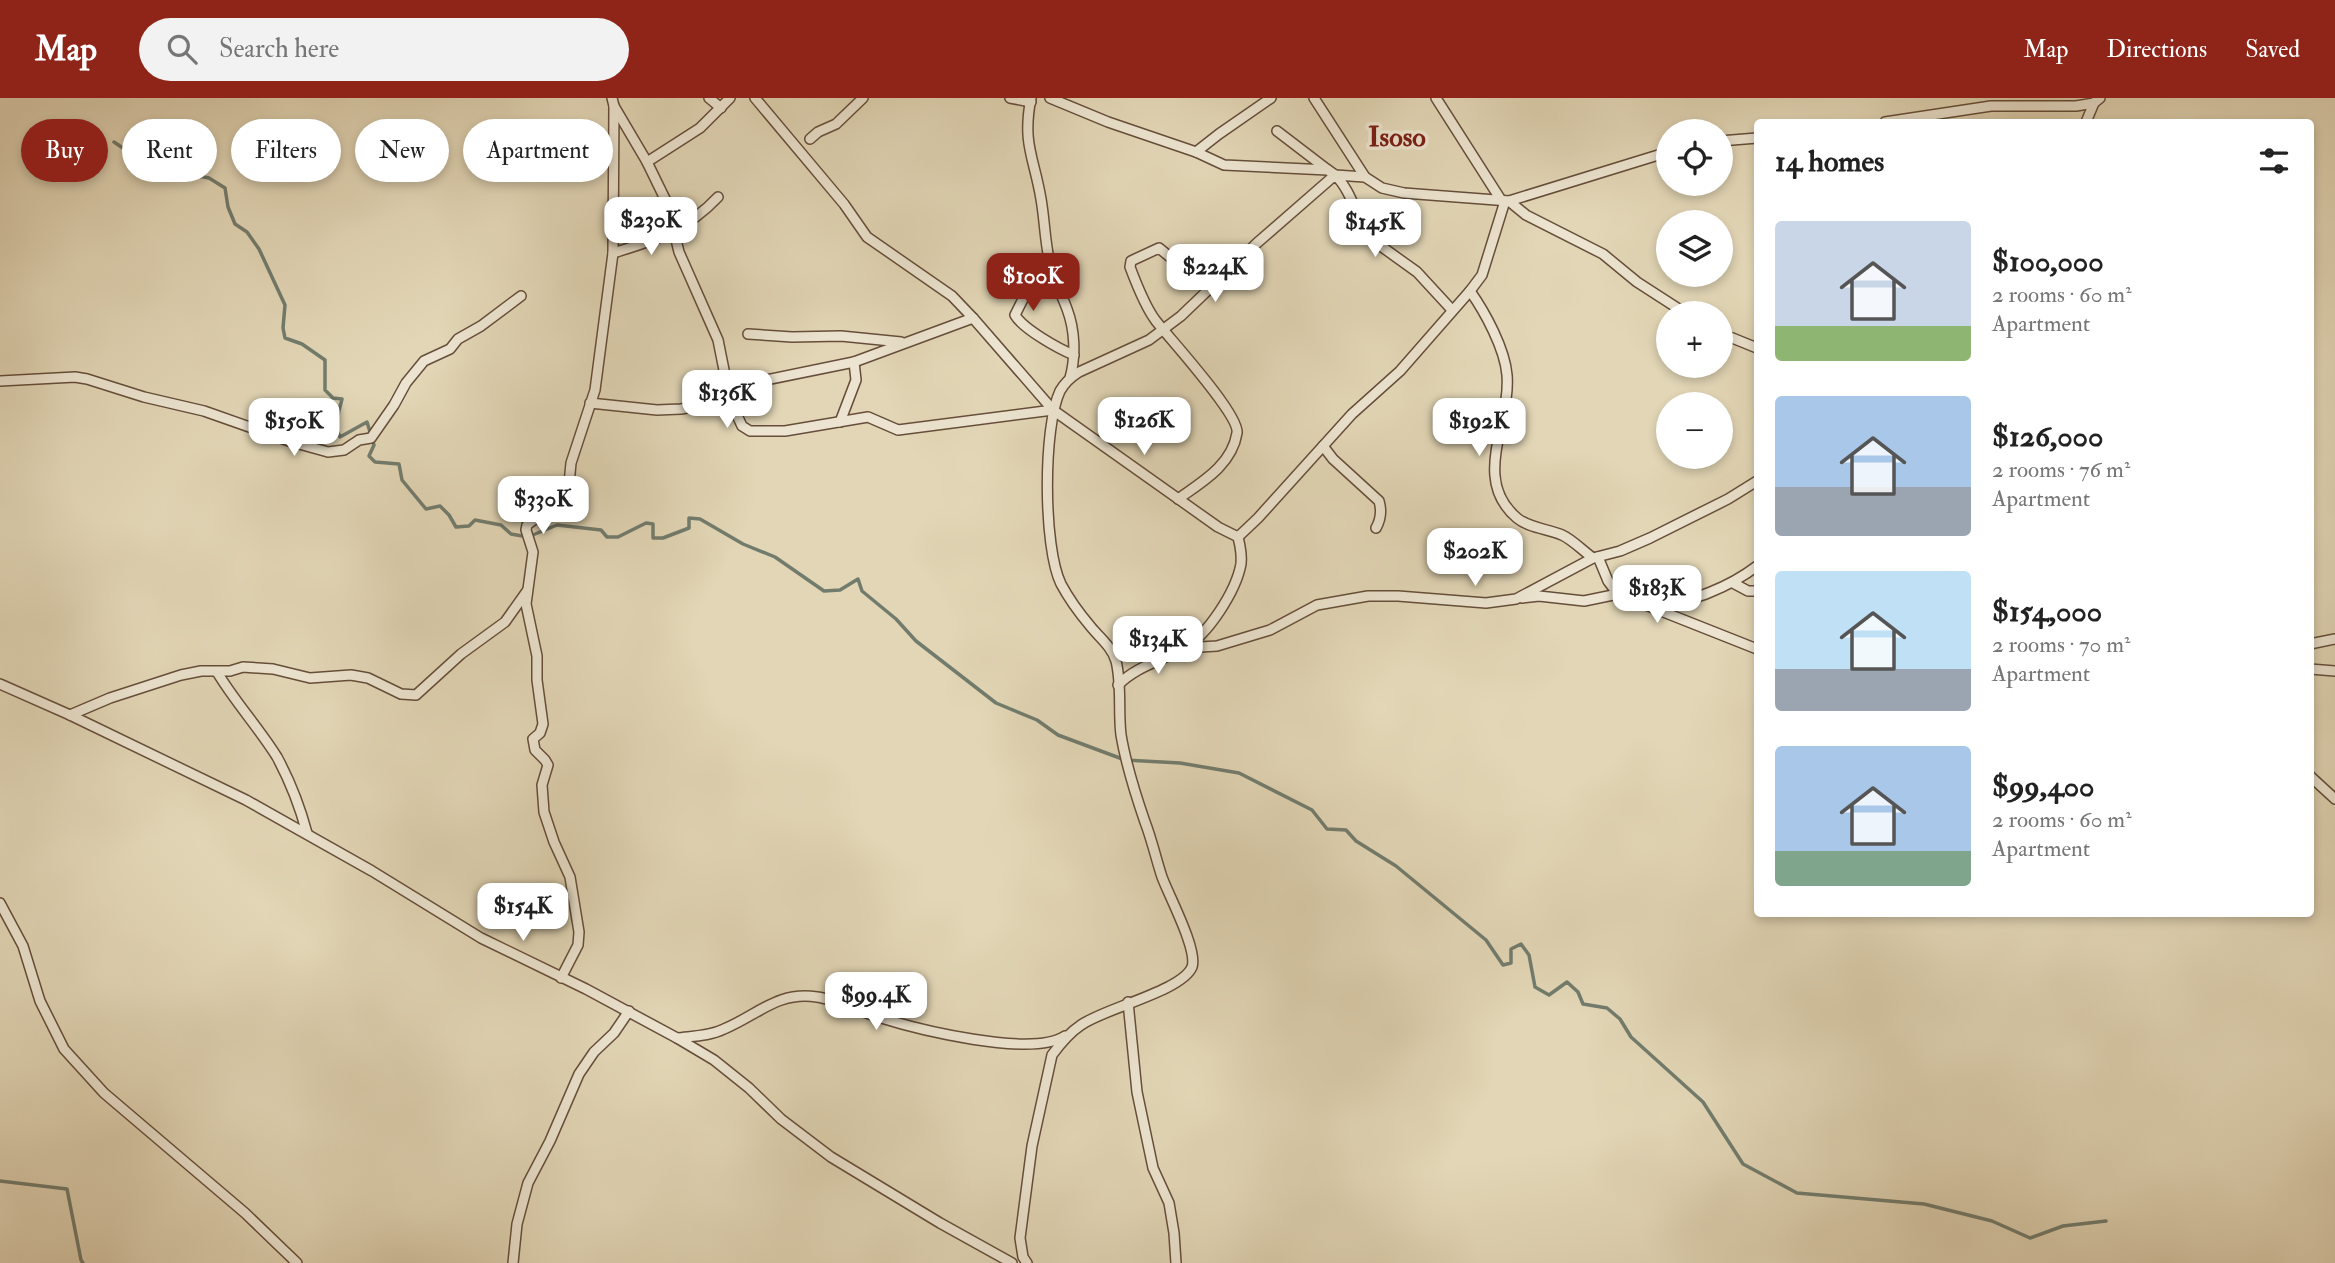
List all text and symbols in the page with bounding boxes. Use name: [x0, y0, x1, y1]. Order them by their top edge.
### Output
search box: [139, 18, 629, 81]
text: Map: [35, 29, 97, 70]
icon: search: [163, 30, 201, 68]
text: Search here: [219, 33, 339, 65]
text: Map: [2023, 34, 2068, 65]
text: Directions: [2106, 34, 2207, 65]
text: Saved: [2245, 34, 2300, 65]
chip: Buy: [21, 119, 108, 182]
chip: Rent: [122, 119, 217, 182]
chip: Filters: [231, 119, 341, 182]
chip: New: [355, 119, 449, 182]
chip: Apartment: [463, 119, 613, 182]
map controls: [1656, 119, 1733, 469]
button: locate: [1656, 119, 1733, 196]
district label: Isoso: [1368, 120, 1426, 155]
icon: filters: [2255, 142, 2293, 180]
text: 14 homes: [1775, 143, 1884, 180]
pin: $230K: [602, 198, 700, 257]
pin: $145K: [1326, 200, 1424, 259]
text: $230K: [620, 205, 682, 234]
text: $145K: [1345, 207, 1405, 236]
button: layers: [1656, 210, 1733, 287]
text: $100,000: [1992, 243, 2104, 280]
pin: $224K: [1166, 244, 1264, 304]
icon: home: [1831, 249, 1915, 333]
text: $224K: [1183, 252, 1247, 281]
pin: $100K: [984, 254, 1082, 313]
text: $100K: [1003, 261, 1063, 290]
text: 2 rooms · 60 m²: [1992, 280, 2132, 309]
button: +: [1656, 301, 1733, 378]
text: Apartment: [1992, 309, 2090, 338]
pin: $136K: [678, 370, 776, 430]
text: $136K: [698, 378, 756, 407]
button: −: [1656, 392, 1733, 469]
pin: $150K: [245, 398, 343, 458]
pin: $126K: [1095, 398, 1193, 457]
pin: $192K: [1430, 398, 1528, 458]
text: $126K: [1114, 405, 1174, 434]
text: $150K: [265, 406, 323, 435]
text: $192K: [1449, 406, 1509, 435]
text: $126,000: [1992, 418, 2103, 455]
icon: home: [1831, 424, 1915, 508]
text: 2 rooms · 76 m²: [1992, 455, 2130, 484]
pin: $330K: [494, 476, 592, 536]
text: $330K: [514, 484, 572, 513]
text: Apartment: [1992, 484, 2090, 513]
pin: $202K: [1426, 528, 1524, 588]
text: $202K: [1443, 536, 1507, 565]
pin: $183K: [1608, 566, 1706, 625]
text: $183K: [1629, 573, 1685, 602]
text: $154,000: [1992, 593, 2102, 630]
icon: home: [1831, 599, 1915, 683]
pin: $134K: [1109, 616, 1207, 676]
text: $134K: [1129, 624, 1187, 653]
text: 2 rooms · 70 m²: [1992, 630, 2131, 659]
text: Apartment: [1992, 659, 2090, 688]
text: $99,400: [1992, 768, 2094, 805]
icon: home: [1831, 774, 1915, 858]
text: 2 rooms · 60 m²: [1992, 805, 2132, 834]
text: Apartment: [1992, 834, 2090, 863]
pin: $154K: [474, 884, 572, 943]
text: $154K: [493, 891, 553, 920]
pin: $99.4K: [819, 972, 933, 1032]
text: $99.4K: [841, 980, 911, 1009]

